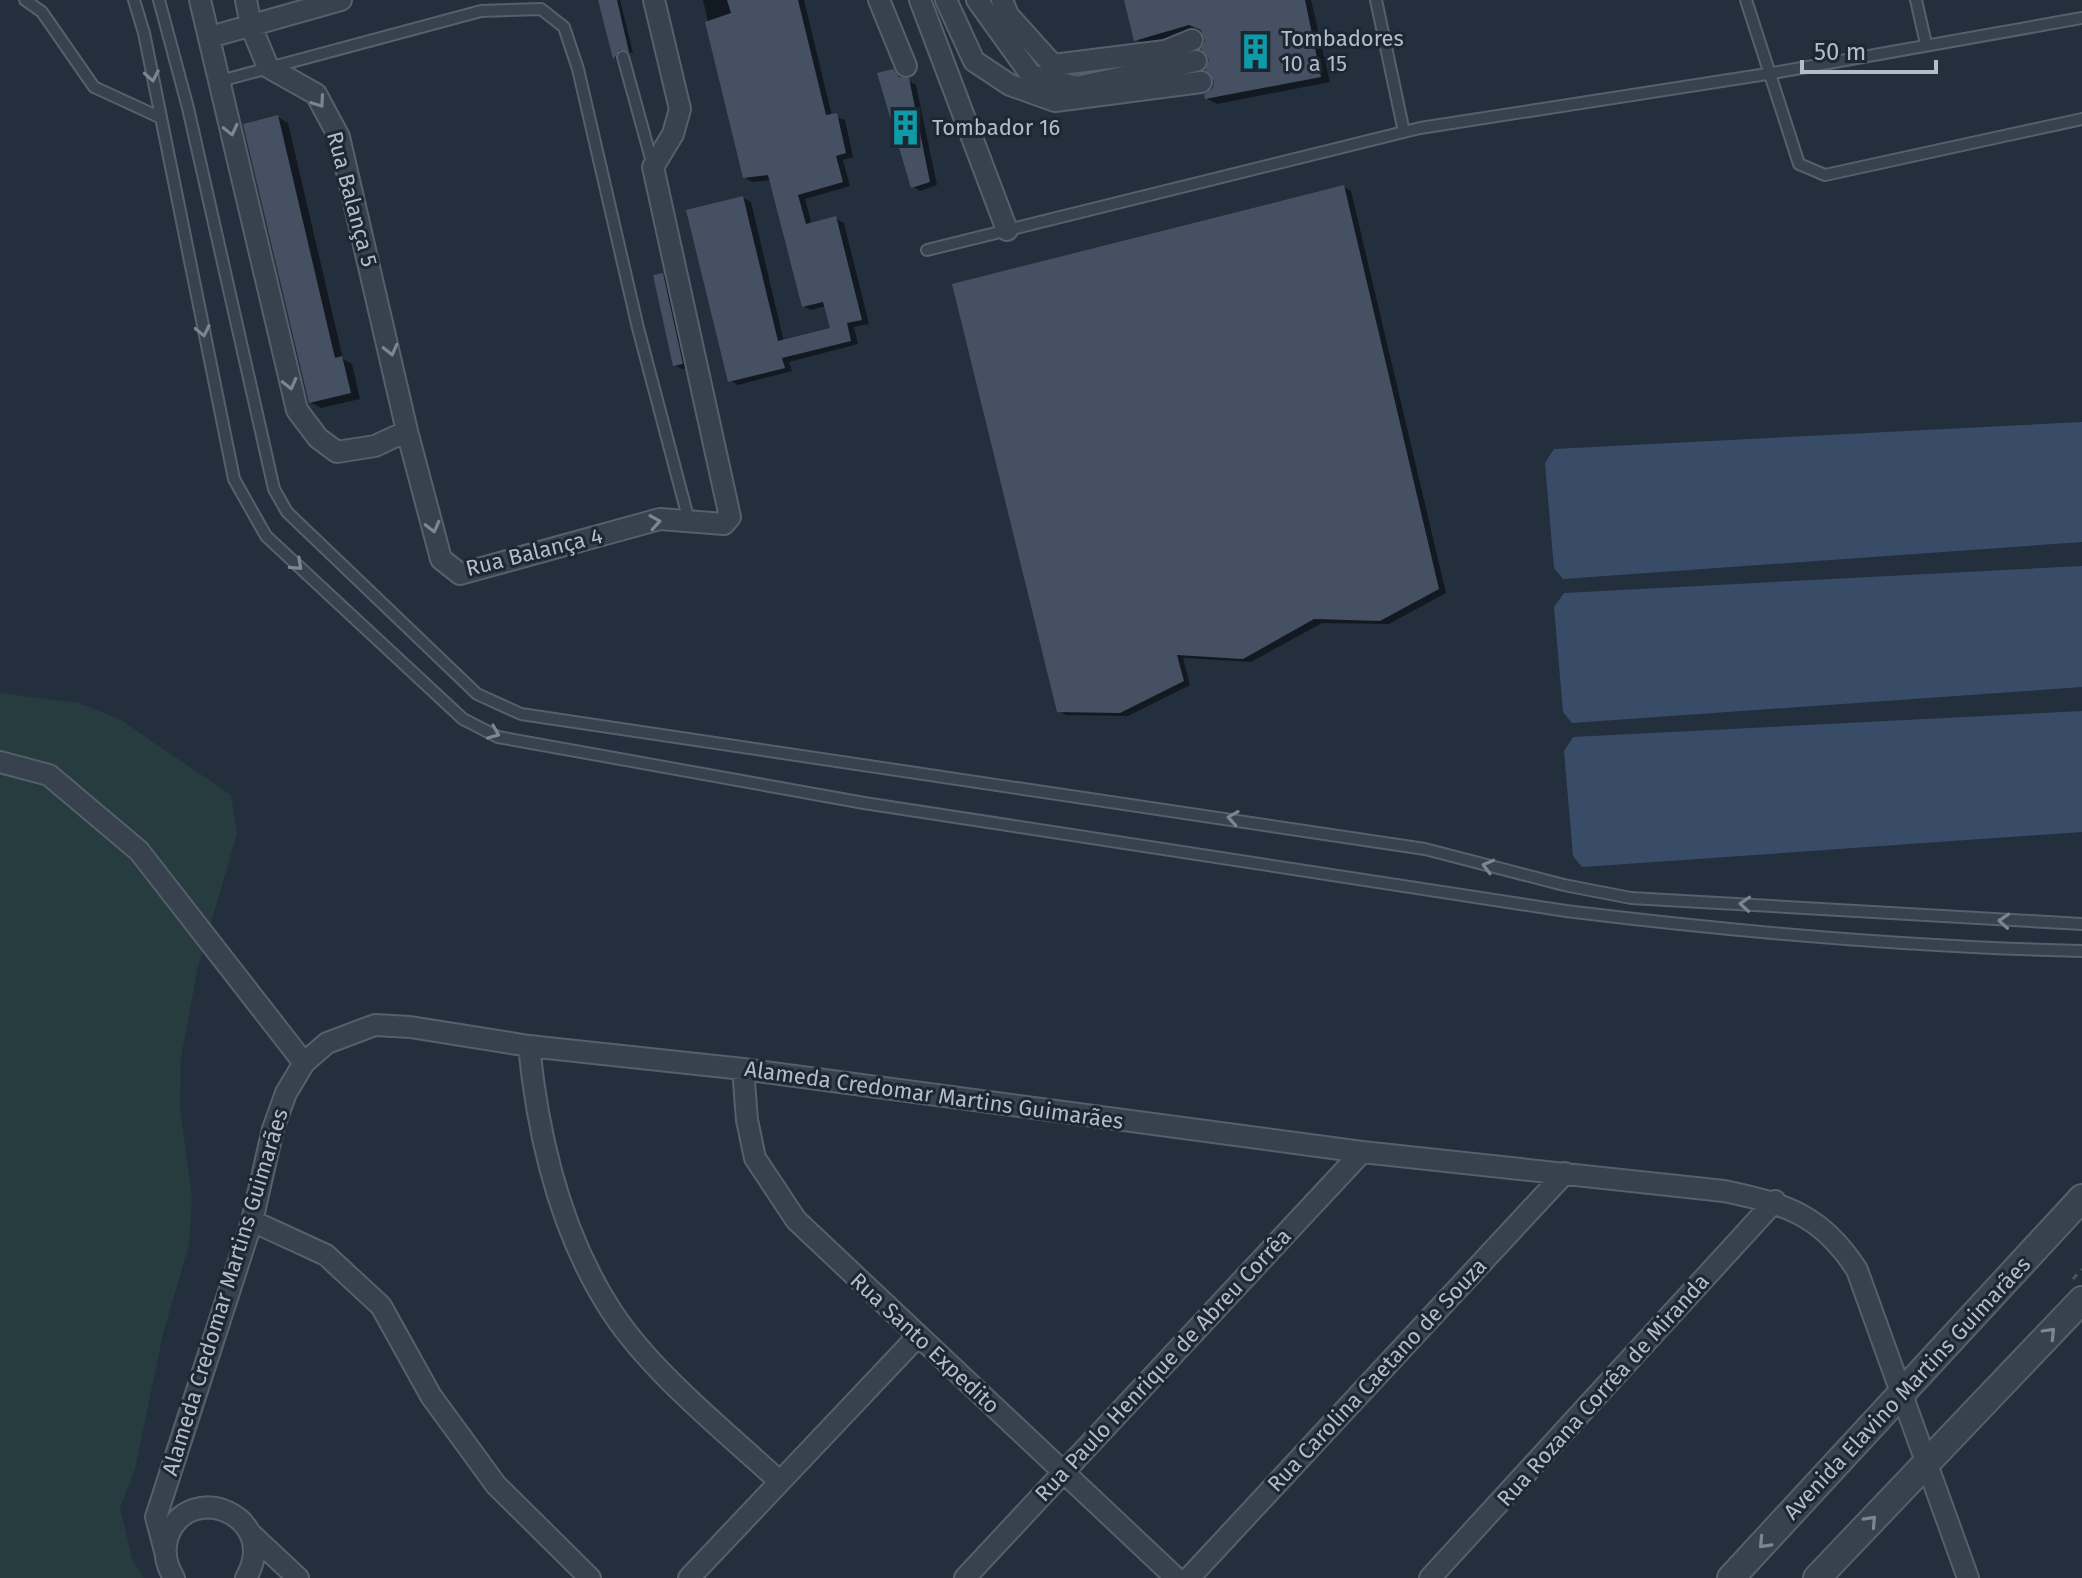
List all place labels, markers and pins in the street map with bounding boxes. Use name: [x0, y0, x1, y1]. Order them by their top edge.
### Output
place label: Tombadores 10 a 15: [1281, 25, 1404, 77]
building icon: Tombadores 10 a 15: [1236, 32, 1274, 70]
building icon: Tombador 16: [887, 108, 925, 146]
place label: Tombador 16: [932, 114, 1060, 141]

